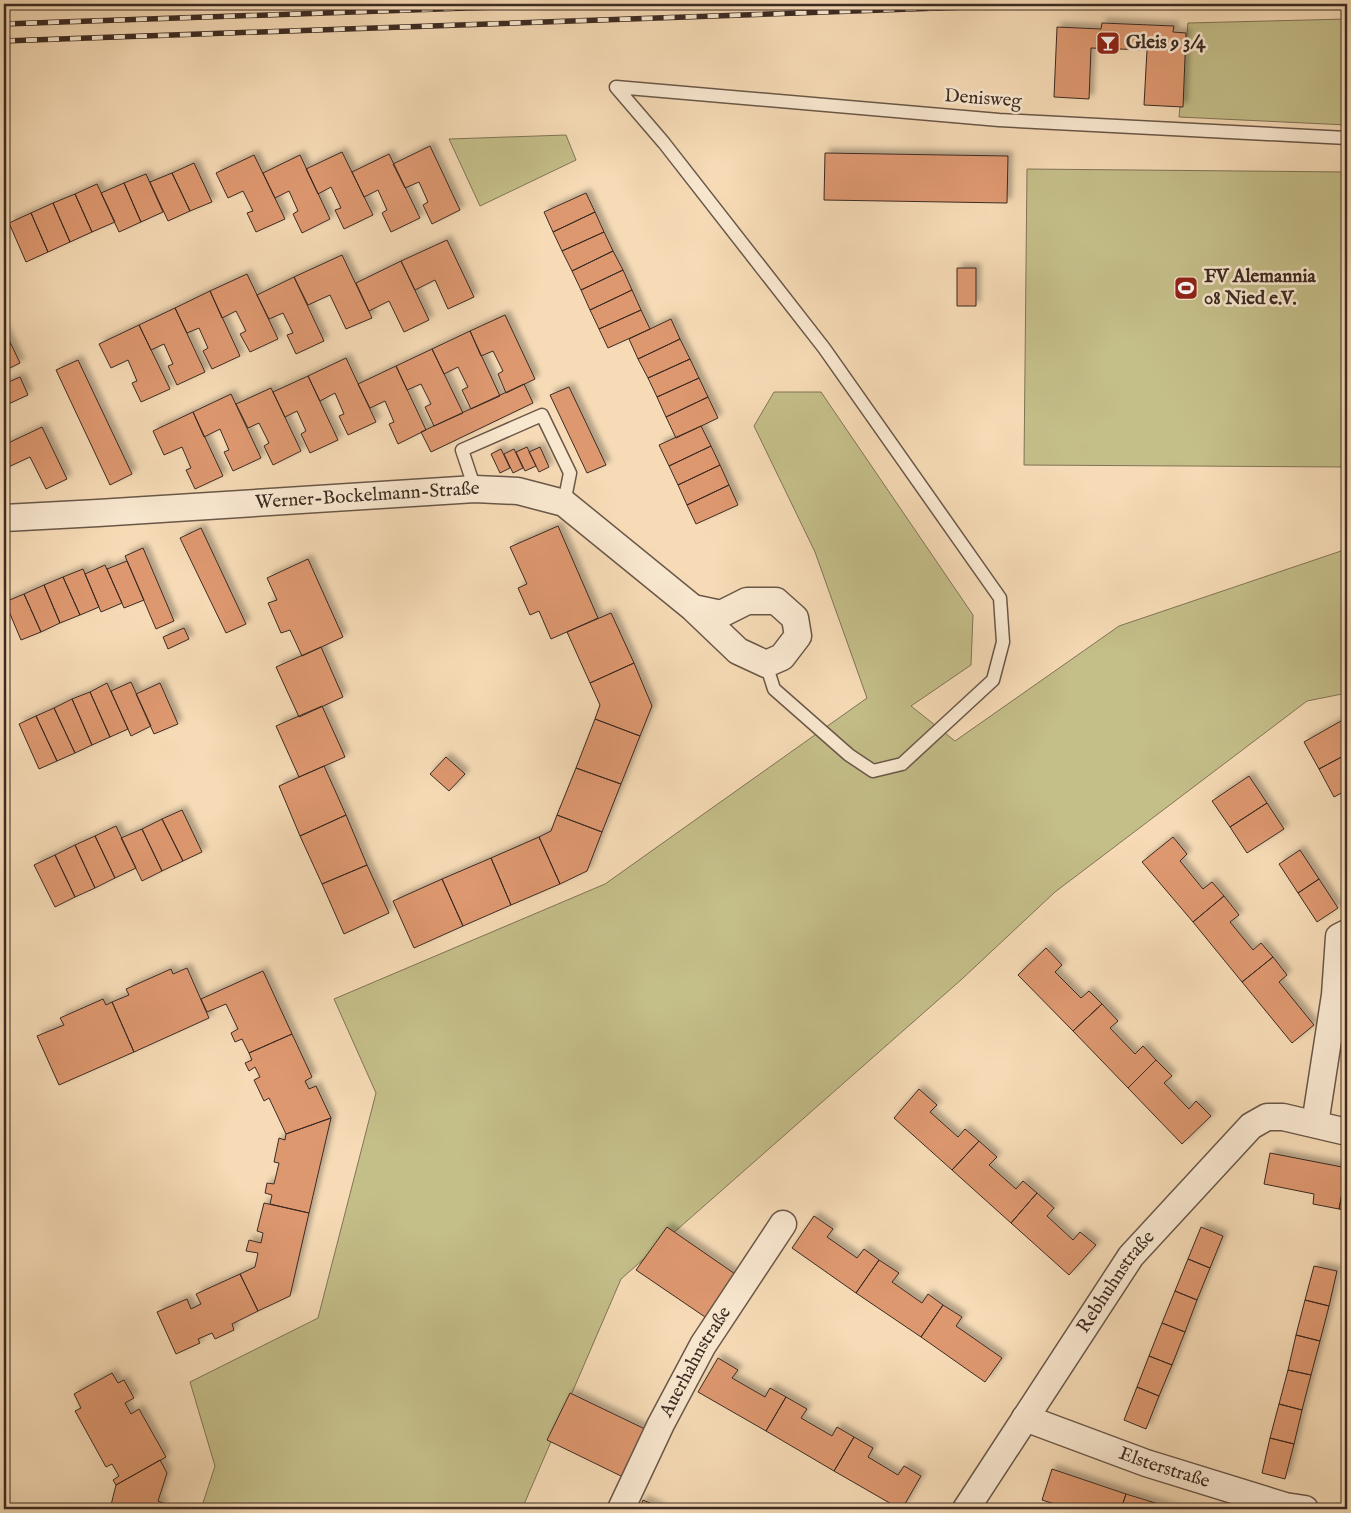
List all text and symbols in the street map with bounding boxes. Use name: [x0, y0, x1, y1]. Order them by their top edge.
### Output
bar icon: Gleis 9 3/4: [1095, 30, 1121, 56]
place label: Gleis 9 3/4: [1126, 31, 1206, 55]
street label: Denisweg: [944, 84, 1023, 114]
place label: FV Alemannia 08 Nied e.V.: [1204, 265, 1317, 311]
sports icon: FV Alemannia 08 Nied e.V.: [1173, 275, 1199, 301]
street label: Werner-Bockelmann-Straße: [255, 477, 480, 515]
street label: Rebhuhnstraße: [1072, 1226, 1160, 1338]
street label: Auerhahnstraße: [654, 1302, 737, 1422]
street label: Elsterstraße: [1115, 1442, 1213, 1494]

